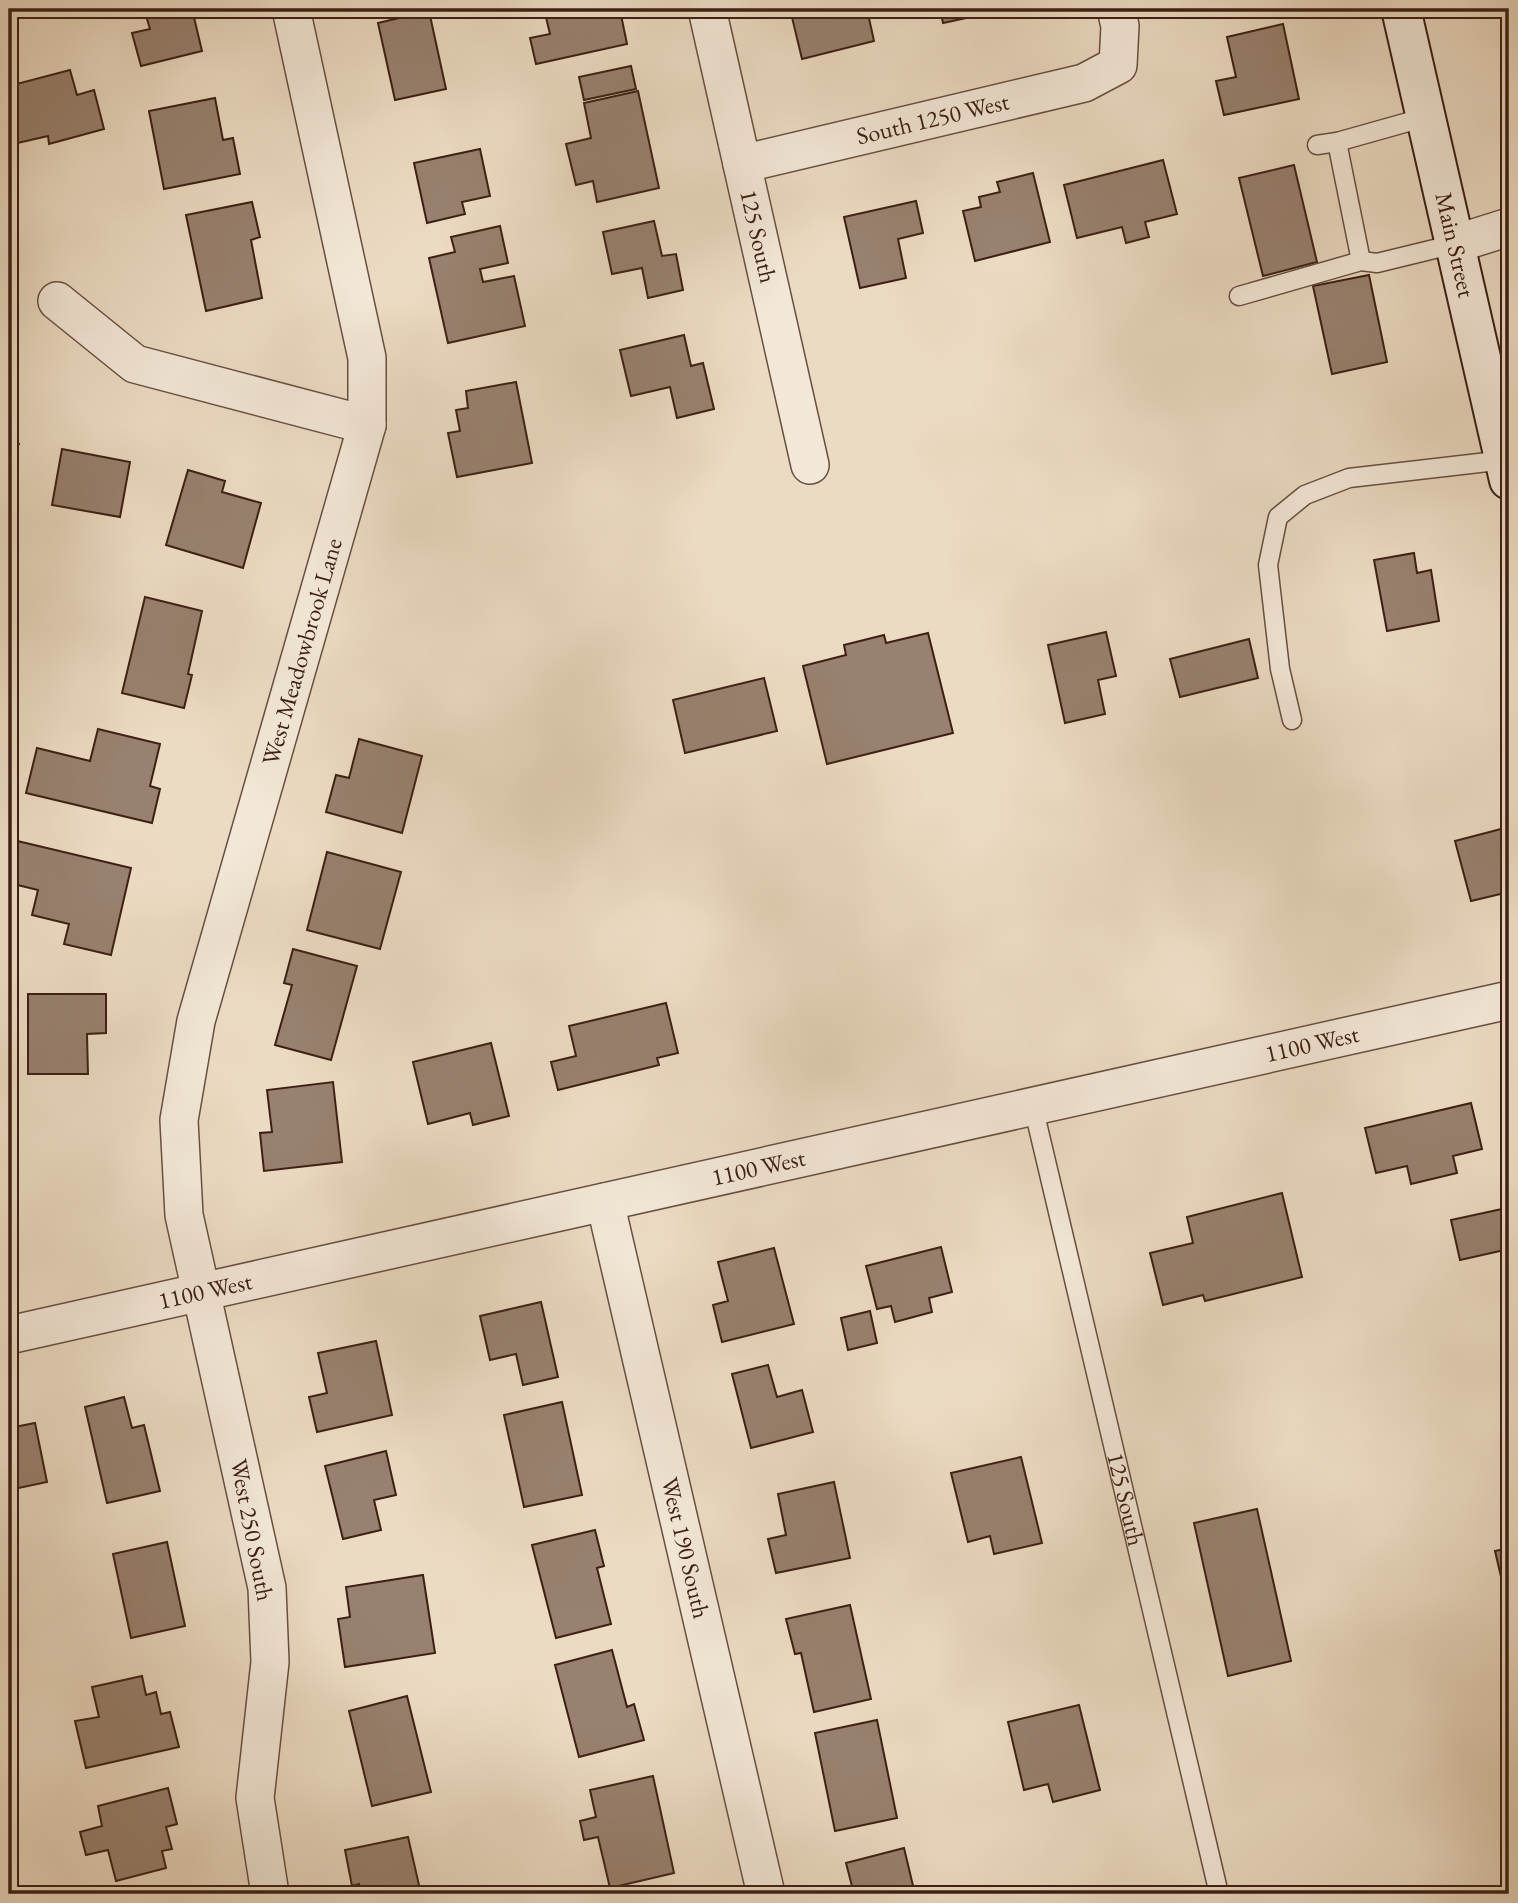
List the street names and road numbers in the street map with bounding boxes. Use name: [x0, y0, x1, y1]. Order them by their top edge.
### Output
street label: South 1250 West: [853, 85, 1012, 151]
street label: 125 South: [733, 186, 784, 286]
street label: Main Street: [1429, 189, 1483, 301]
street label: West Meadowbrook Lane: [254, 534, 349, 769]
street label: 1100 West: [1262, 1018, 1362, 1069]
street label: 1100 West: [709, 1142, 809, 1193]
street label: 1100 West: [155, 1265, 255, 1316]
street label: 125 South: [1100, 1449, 1152, 1549]
street label: West 250 South: [224, 1456, 281, 1604]
street label: West 190 South: [655, 1474, 717, 1621]

